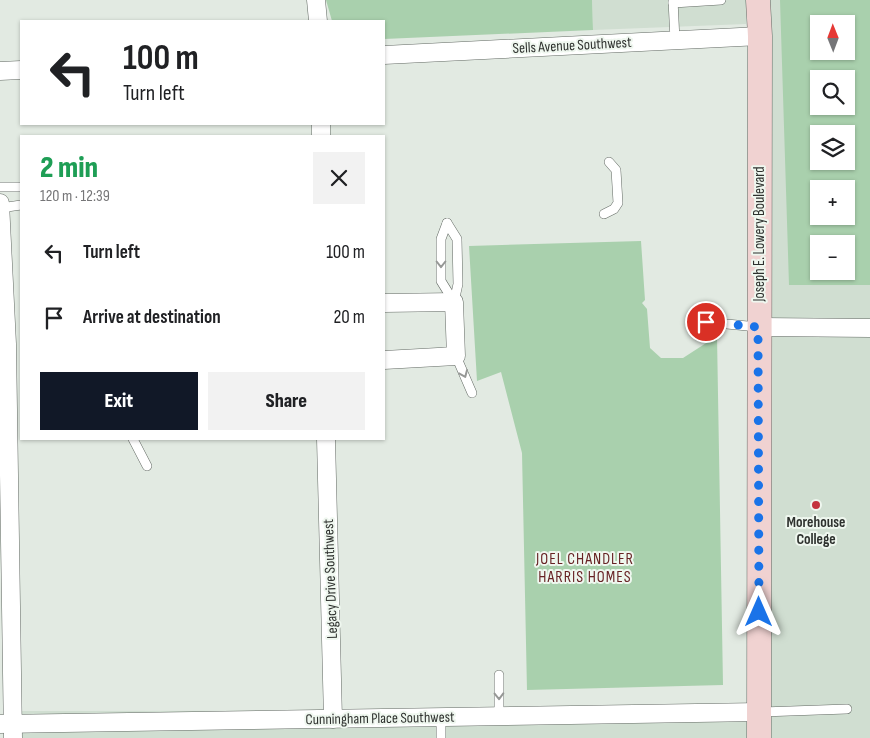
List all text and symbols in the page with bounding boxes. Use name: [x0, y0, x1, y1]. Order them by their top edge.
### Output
north arrow: [810, 15, 855, 60]
map controls: [810, 15, 855, 280]
street label: Sells Avenue Southwest: [512, 33, 632, 58]
text: 100 m: [123, 37, 199, 80]
icon: left: [40, 40, 105, 105]
button: search: [810, 70, 855, 115]
text: Turn left: [123, 80, 185, 107]
button: layers: [810, 125, 855, 170]
text: 2 min: [40, 150, 98, 186]
button: close: [313, 152, 365, 204]
street label: Joseph E. Lowery Boulevard: [750, 166, 769, 303]
button: +: [810, 180, 855, 225]
text: 120 m · 12:39: [40, 187, 110, 206]
button: −: [810, 235, 855, 280]
icon: left: [40, 239, 68, 267]
text: Turn left: [83, 241, 140, 264]
text: 100 m: [326, 241, 365, 264]
one-way arrow: [436, 260, 446, 268]
pin: [685, 301, 727, 343]
icon: arrive: [40, 304, 68, 332]
text: Arrive at destination: [83, 306, 221, 329]
text: 20 m: [333, 306, 365, 329]
icon: arrive: [692, 308, 720, 336]
one-way arrow: [458, 369, 468, 378]
button: Exit: [40, 372, 198, 430]
button: Share: [208, 372, 365, 430]
marker: Morehouse College: [810, 499, 822, 511]
place label: Morehouse College: [787, 513, 845, 549]
street label: Legacy Drive Southwest: [319, 518, 342, 639]
district label: JOEL CHANDLER HARRIS HOMES: [535, 550, 634, 587]
position arrow: [732, 585, 784, 637]
one-way arrow: [494, 692, 504, 700]
street label: Cunningham Place Southwest: [305, 708, 455, 729]

